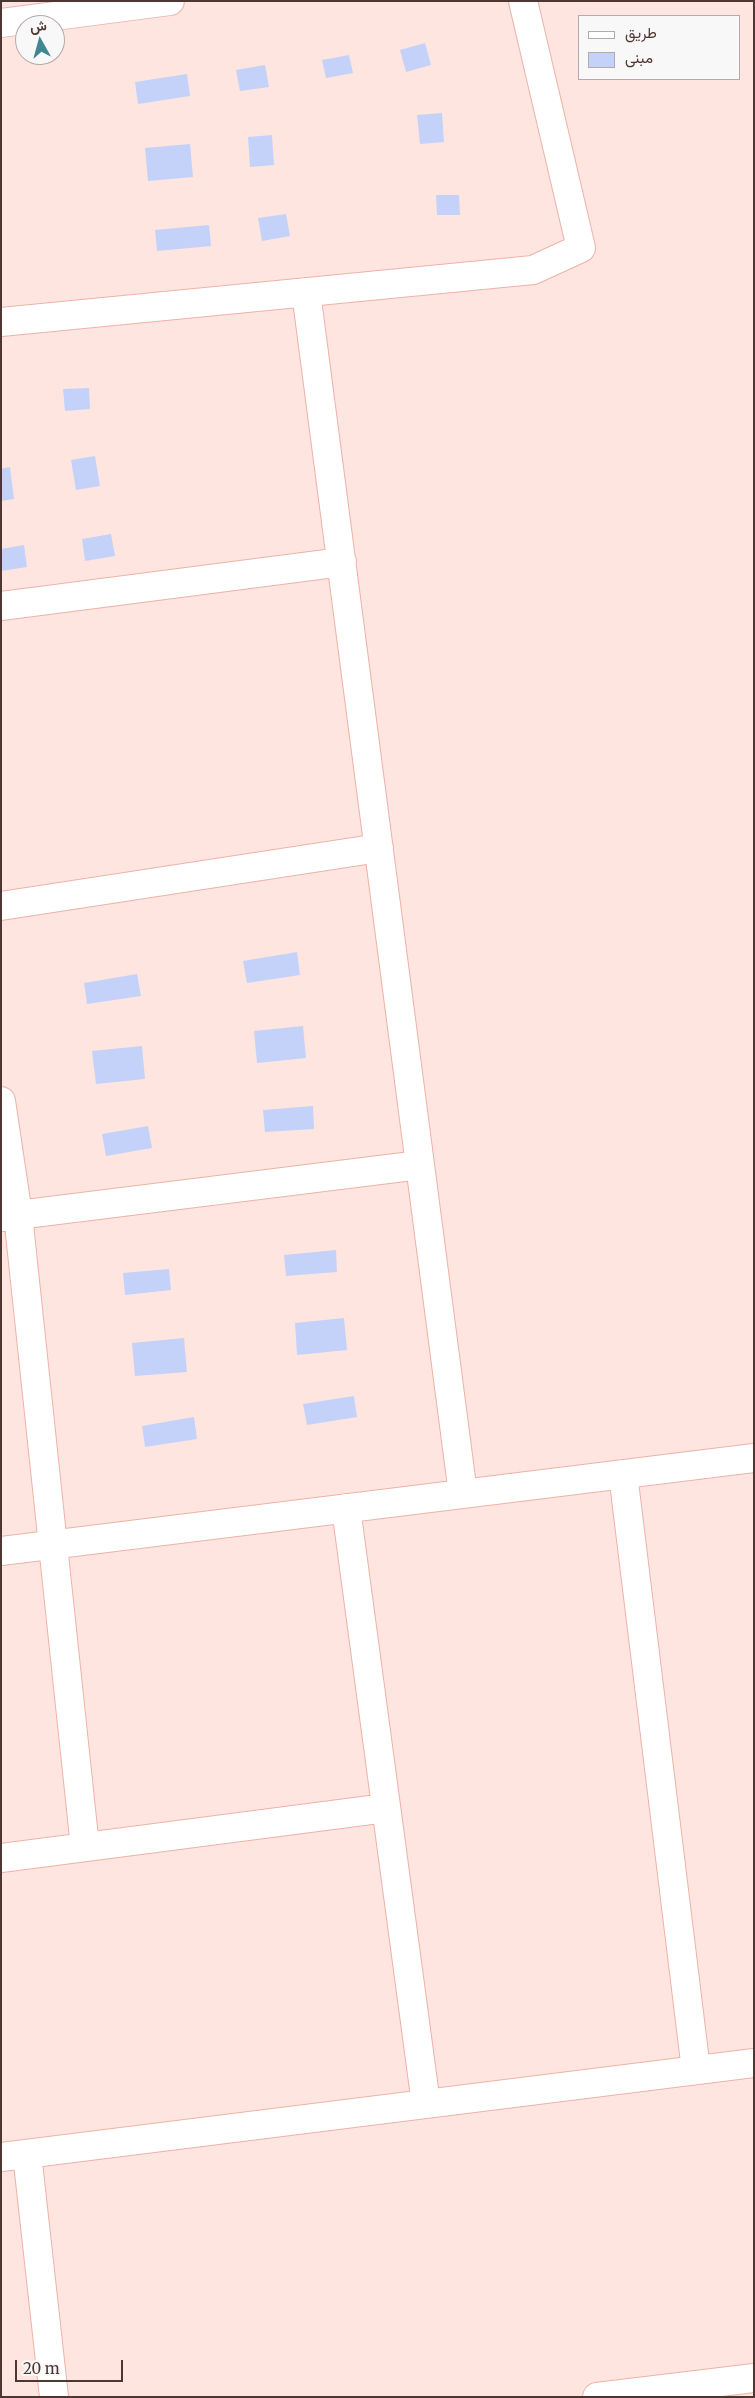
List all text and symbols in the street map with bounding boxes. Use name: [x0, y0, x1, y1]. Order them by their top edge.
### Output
north arrow: [15, 15, 65, 65]
legend: [578, 15, 740, 80]
text: ش: [29, 16, 48, 36]
text: طريق: [625, 23, 657, 42]
text: مبنى: [625, 48, 653, 67]
scale bar: [18, 2350, 125, 2382]
text: 20 m: [23, 2359, 60, 2378]

